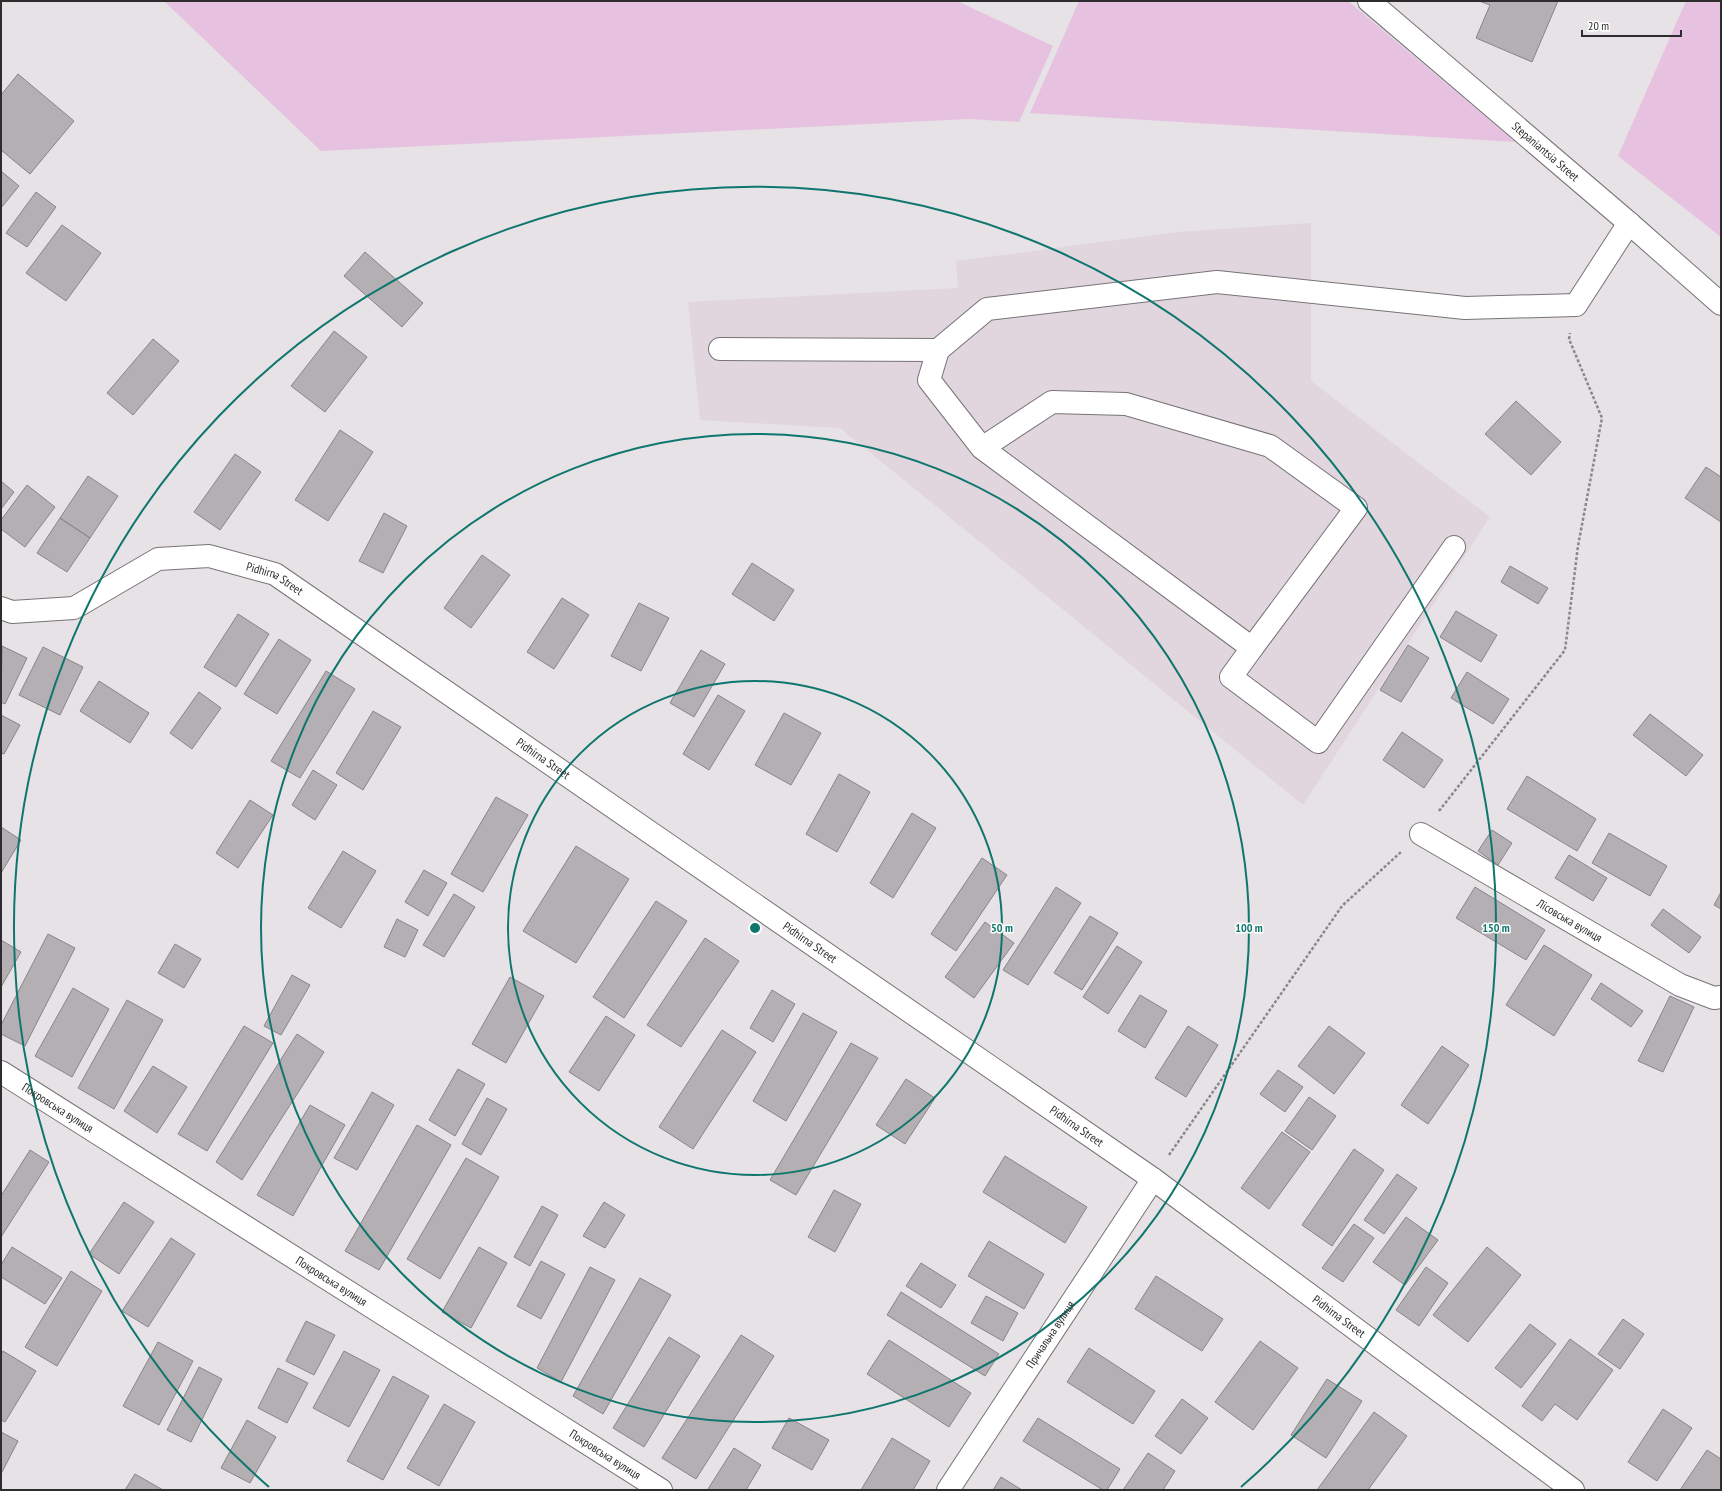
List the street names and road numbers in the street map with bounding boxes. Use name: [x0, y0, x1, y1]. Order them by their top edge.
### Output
street label: Stepaniantsia Street: [1509, 118, 1583, 185]
street label: Pidhirna Street: [245, 559, 307, 599]
street label: Pidhirna Street: [513, 734, 574, 782]
street label: Лісовська вулиця: [1534, 895, 1605, 945]
street label: Pidhirna Street: [780, 918, 840, 966]
street label: Покровська вулиця: [19, 1079, 97, 1136]
street label: Pidhirna Street: [1047, 1102, 1107, 1150]
street label: Покровська вулиця: [293, 1253, 370, 1309]
street label: Pidhirna Street: [1310, 1292, 1369, 1341]
street label: Причальна вулиця: [1022, 1298, 1078, 1371]
street label: Покровська вулиця: [567, 1426, 644, 1482]

